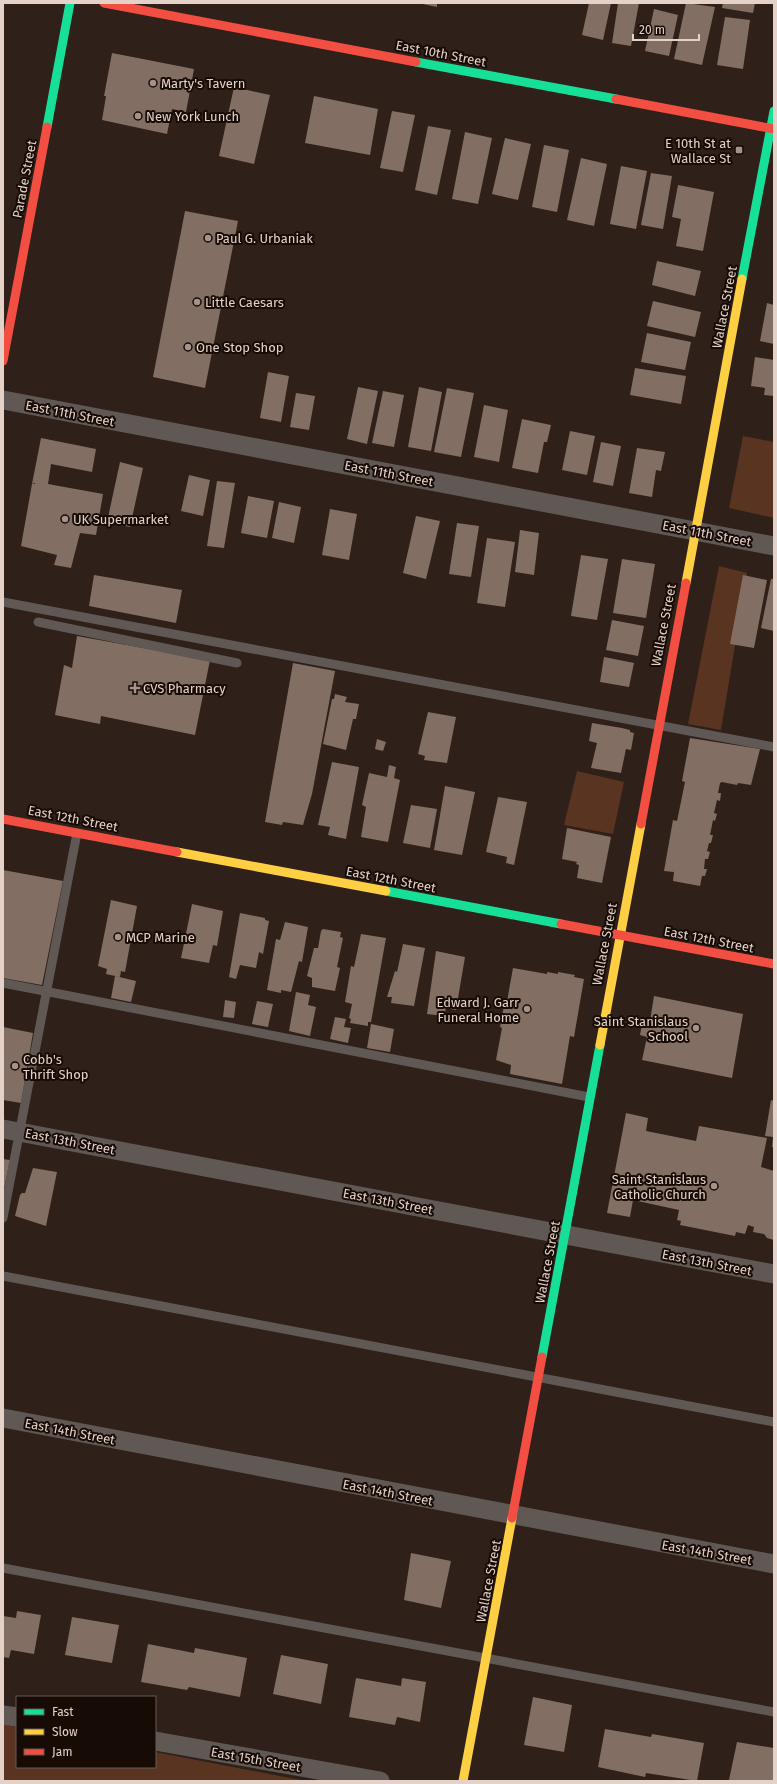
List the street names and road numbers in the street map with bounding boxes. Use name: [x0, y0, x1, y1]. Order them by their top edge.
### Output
street label: East 10th Street: [394, 37, 488, 70]
street label: Parade Street: [10, 139, 39, 219]
street label: Wallace Street: [709, 264, 740, 350]
street label: East 11th Street: [24, 398, 116, 430]
street label: East 11th Street: [343, 458, 435, 490]
street label: East 11th Street: [661, 518, 753, 550]
street label: Wallace Street: [648, 582, 679, 668]
street label: East 12th Street: [27, 802, 119, 835]
street label: East 12th Street: [345, 863, 437, 896]
street label: Wallace Street: [589, 901, 620, 987]
street label: East 12th Street: [663, 923, 755, 956]
street label: East 13th Street: [24, 1125, 116, 1158]
street label: East 13th Street: [342, 1185, 434, 1218]
street label: Wallace Street: [532, 1219, 563, 1305]
street label: East 13th Street: [661, 1246, 753, 1279]
street label: East 14th Street: [24, 1415, 117, 1448]
street label: East 14th Street: [342, 1476, 435, 1509]
street label: East 14th Street: [661, 1537, 754, 1568]
street label: Wallace Street: [473, 1538, 504, 1624]
street label: East 15th Street: [210, 1744, 302, 1775]

